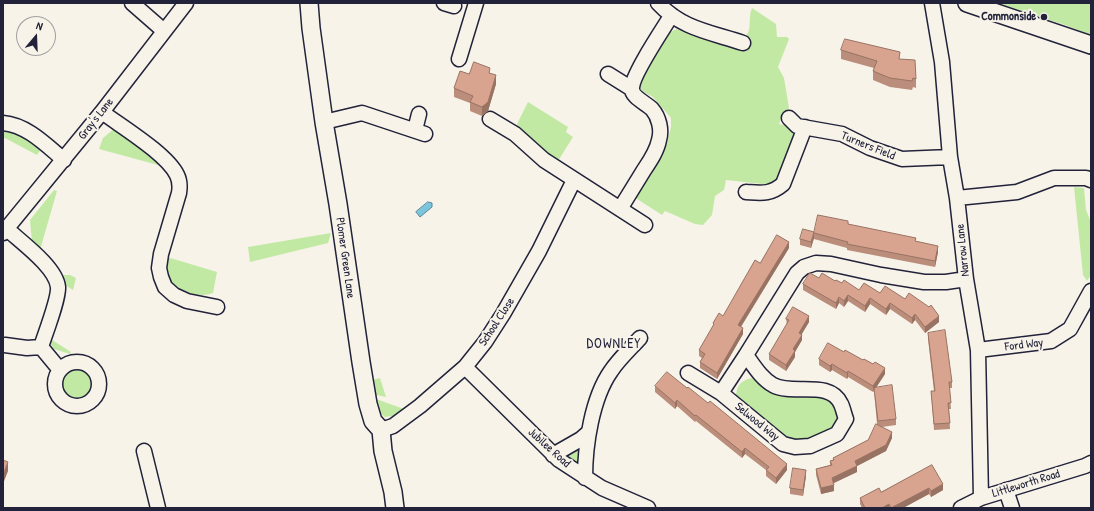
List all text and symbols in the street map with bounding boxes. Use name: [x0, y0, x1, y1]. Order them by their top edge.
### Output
place label: Commonside: [981, 10, 1036, 24]
marker: Commonside: [1039, 12, 1049, 22]
north arrow: [16, 16, 56, 56]
text: N: [35, 18, 45, 33]
street label: Gray's Lane: [75, 95, 117, 143]
street label: Turners Field: [839, 129, 897, 163]
street label: Plomer Green Lane: [332, 217, 358, 299]
street label: Narrow Lane: [953, 223, 973, 277]
street label: School Close: [476, 295, 518, 349]
district label: DOWNLEY: [586, 336, 642, 352]
street label: Ford Way: [1004, 336, 1044, 354]
street label: Selwood Way: [732, 400, 782, 444]
street label: Jubilee Road: [525, 425, 573, 471]
street label: Littleworth Road: [990, 467, 1062, 501]

